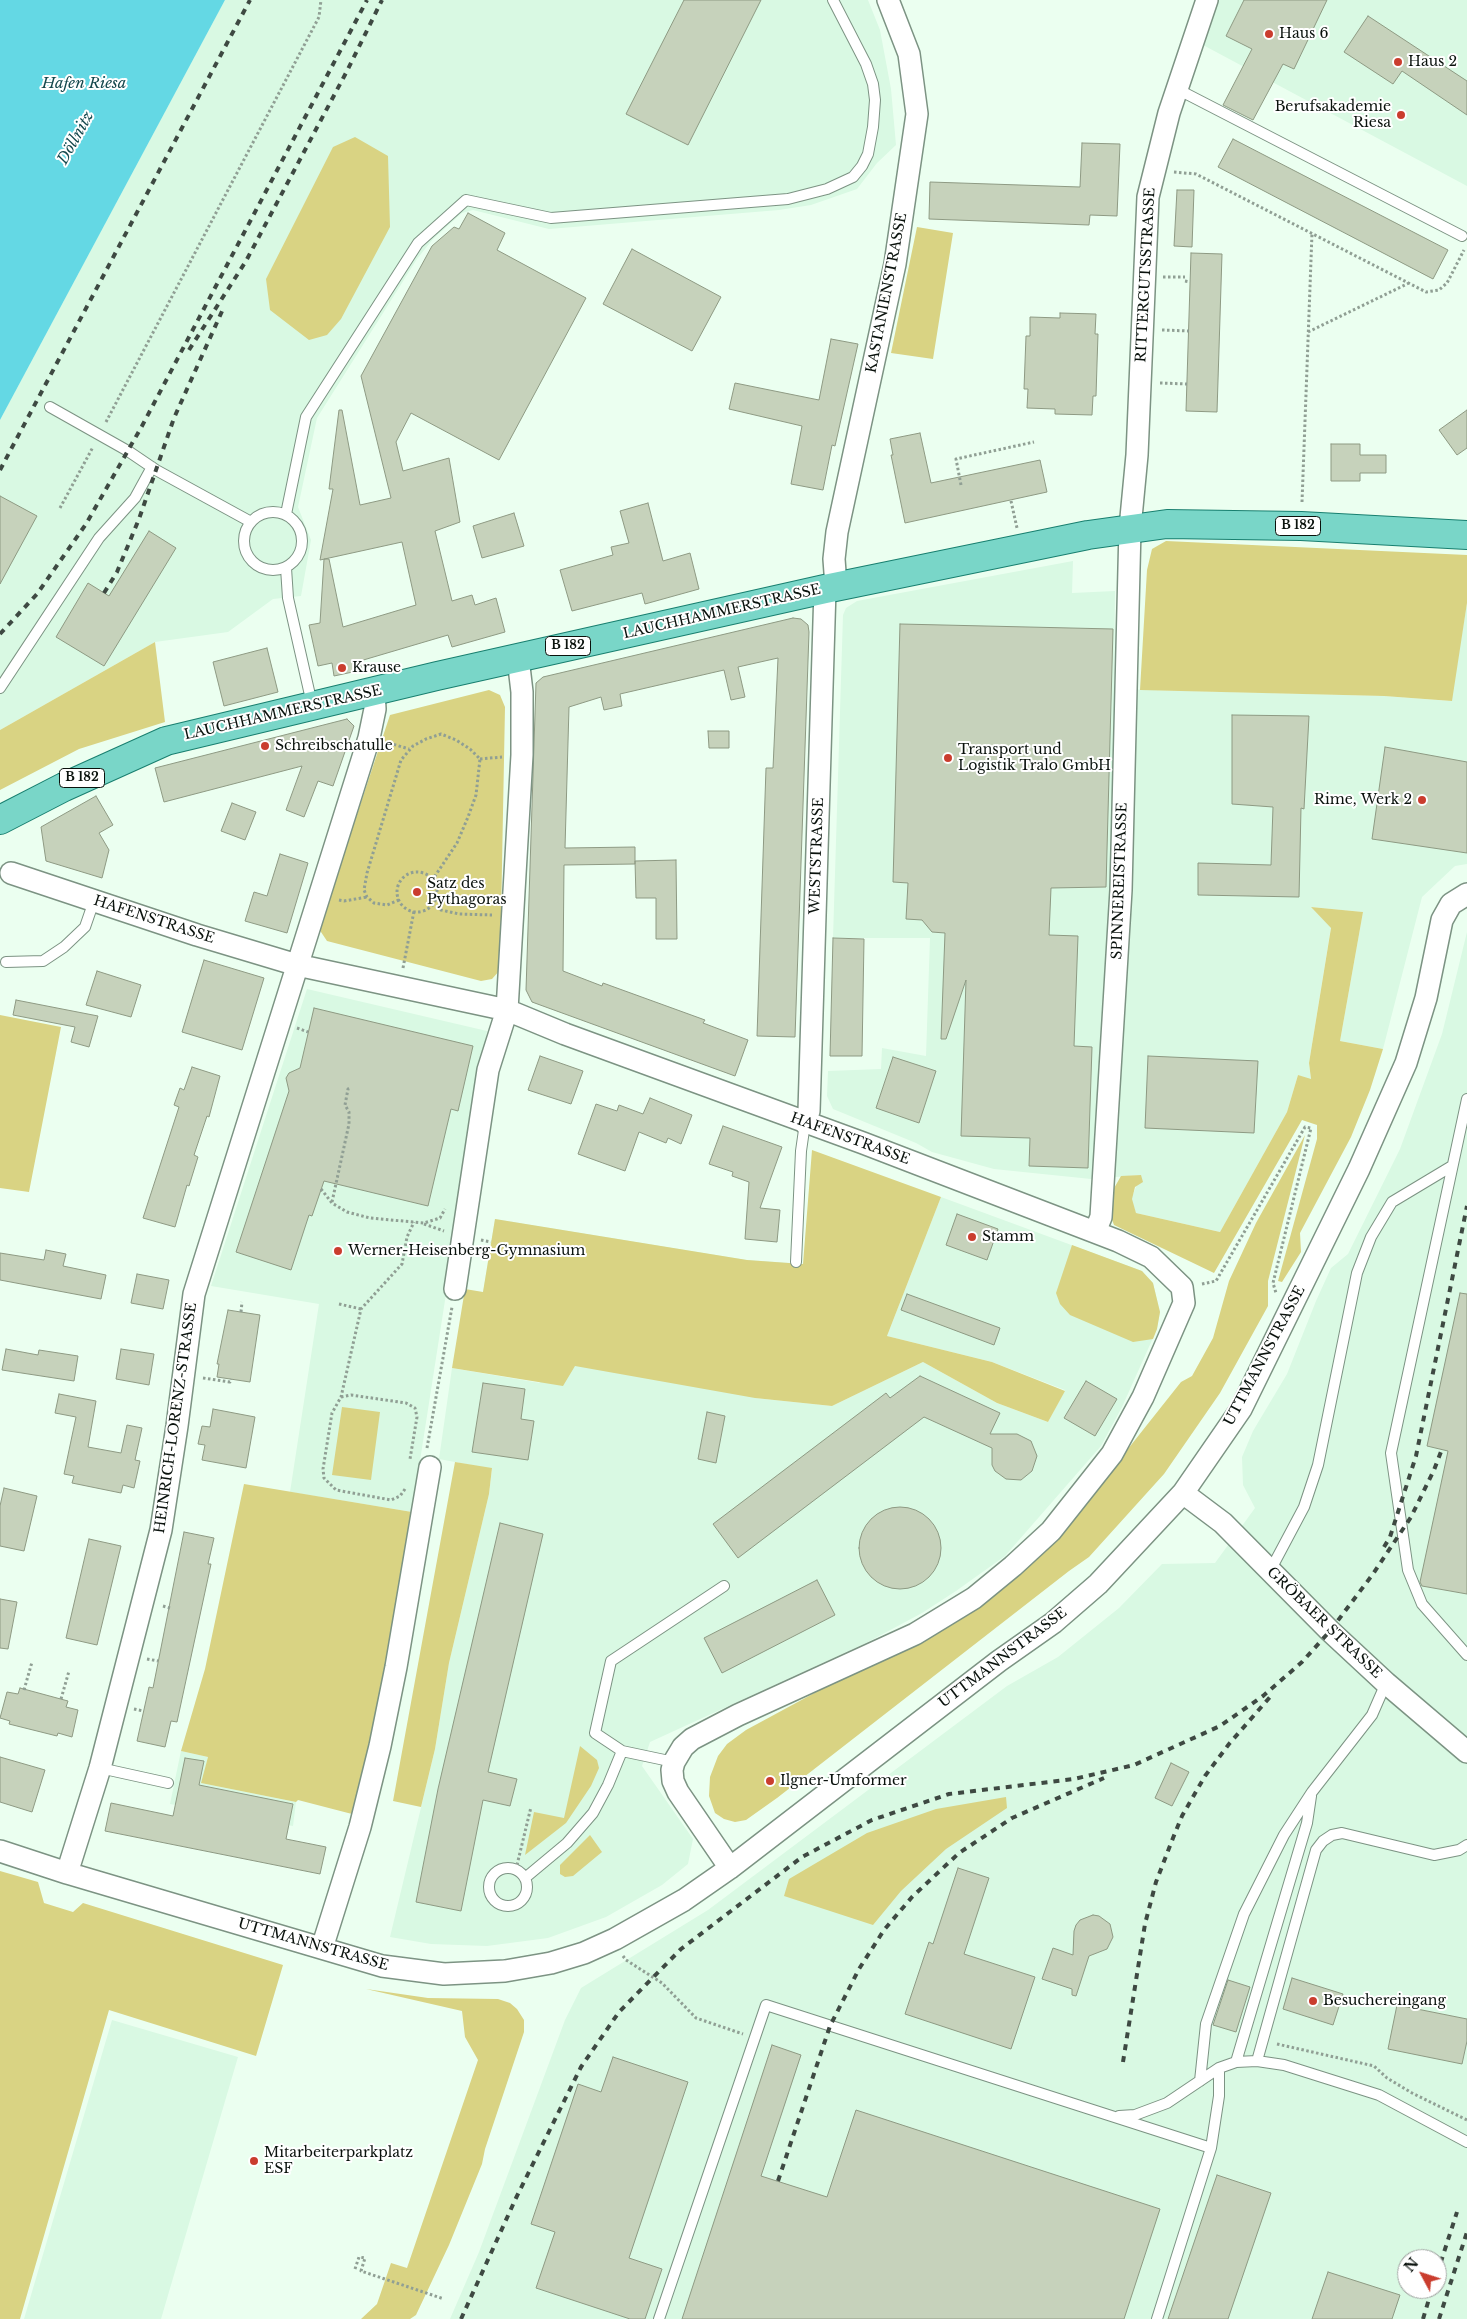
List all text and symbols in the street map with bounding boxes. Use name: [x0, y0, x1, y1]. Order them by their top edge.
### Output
place label: Haus 6: [1279, 26, 1328, 42]
marker: Haus 6: [1263, 28, 1275, 40]
place label: Haus 2: [1408, 54, 1457, 70]
marker: Haus 2: [1392, 56, 1404, 68]
water label: Hafen Riesa: [42, 75, 126, 93]
place label: Berufsakademie Riesa: [1275, 99, 1391, 132]
water label: Döllnitz: [54, 108, 98, 168]
marker: Berufsakademie Riesa: [1395, 109, 1407, 121]
street label: RITTERGUTSSTRASSE: [1133, 187, 1159, 363]
street label: KASTANIENSTRASSE: [863, 211, 911, 375]
road number: B 182: [1276, 516, 1320, 536]
street label: LAUCHHAMMERSTRASSE: [622, 581, 822, 643]
road number: B 182: [546, 636, 590, 656]
place label: Krause: [352, 660, 401, 676]
marker: Krause: [336, 662, 348, 674]
street label: LAUCHHAMMERSTRASSE: [183, 682, 383, 744]
place label: Schreibschatulle: [275, 738, 393, 754]
marker: Schreibschatulle: [259, 740, 271, 752]
place label: Transport und Logistik Tralo GmbH: [958, 742, 1111, 774]
marker: Transport und Logistik Tralo GmbH: [942, 752, 954, 764]
road number: B 182: [59, 768, 104, 788]
place label: Rime, Werk 2: [1314, 792, 1412, 808]
marker: Rime, Werk 2: [1416, 794, 1428, 806]
street label: WESTSTRASSE: [807, 797, 827, 915]
street label: SPINNEREISTRASSE: [1109, 802, 1131, 960]
place label: Satz des Pythagoras: [427, 876, 507, 909]
marker: Satz des Pythagoras: [411, 886, 423, 898]
street label: HAFENSTRASSE: [91, 893, 217, 947]
street label: HAFENSTRASSE: [788, 1110, 912, 1168]
place label: Stamm: [982, 1229, 1034, 1245]
marker: Stamm: [966, 1231, 978, 1243]
place label: Werner-Heisenberg-Gymnasium: [348, 1243, 585, 1259]
marker: Werner-Heisenberg-Gymnasium: [332, 1245, 344, 1257]
street label: UTTMANNSTRASSE: [1221, 1283, 1309, 1429]
street label: HEINRICH-LORENZ-STRASSE: [151, 1301, 201, 1535]
street label: GRÖBAER STRASSE: [1263, 1564, 1385, 1682]
street label: UTTMANNSTRASSE: [936, 1604, 1070, 1712]
place label: Ilgner-Umformer: [780, 1773, 907, 1789]
marker: Ilgner-Umformer: [764, 1775, 776, 1787]
street label: UTTMANNSTRASSE: [236, 1915, 390, 1975]
place label: Besuchereingang: [1323, 1993, 1446, 2009]
marker: Besuchereingang: [1307, 1995, 1319, 2007]
place label: Mitarbeiterparkplatz ESF: [264, 2145, 413, 2178]
marker: Mitarbeiterparkplatz ESF: [248, 2155, 260, 2167]
north arrow: [1397, 2249, 1447, 2299]
text: N: [1400, 2254, 1422, 2276]

